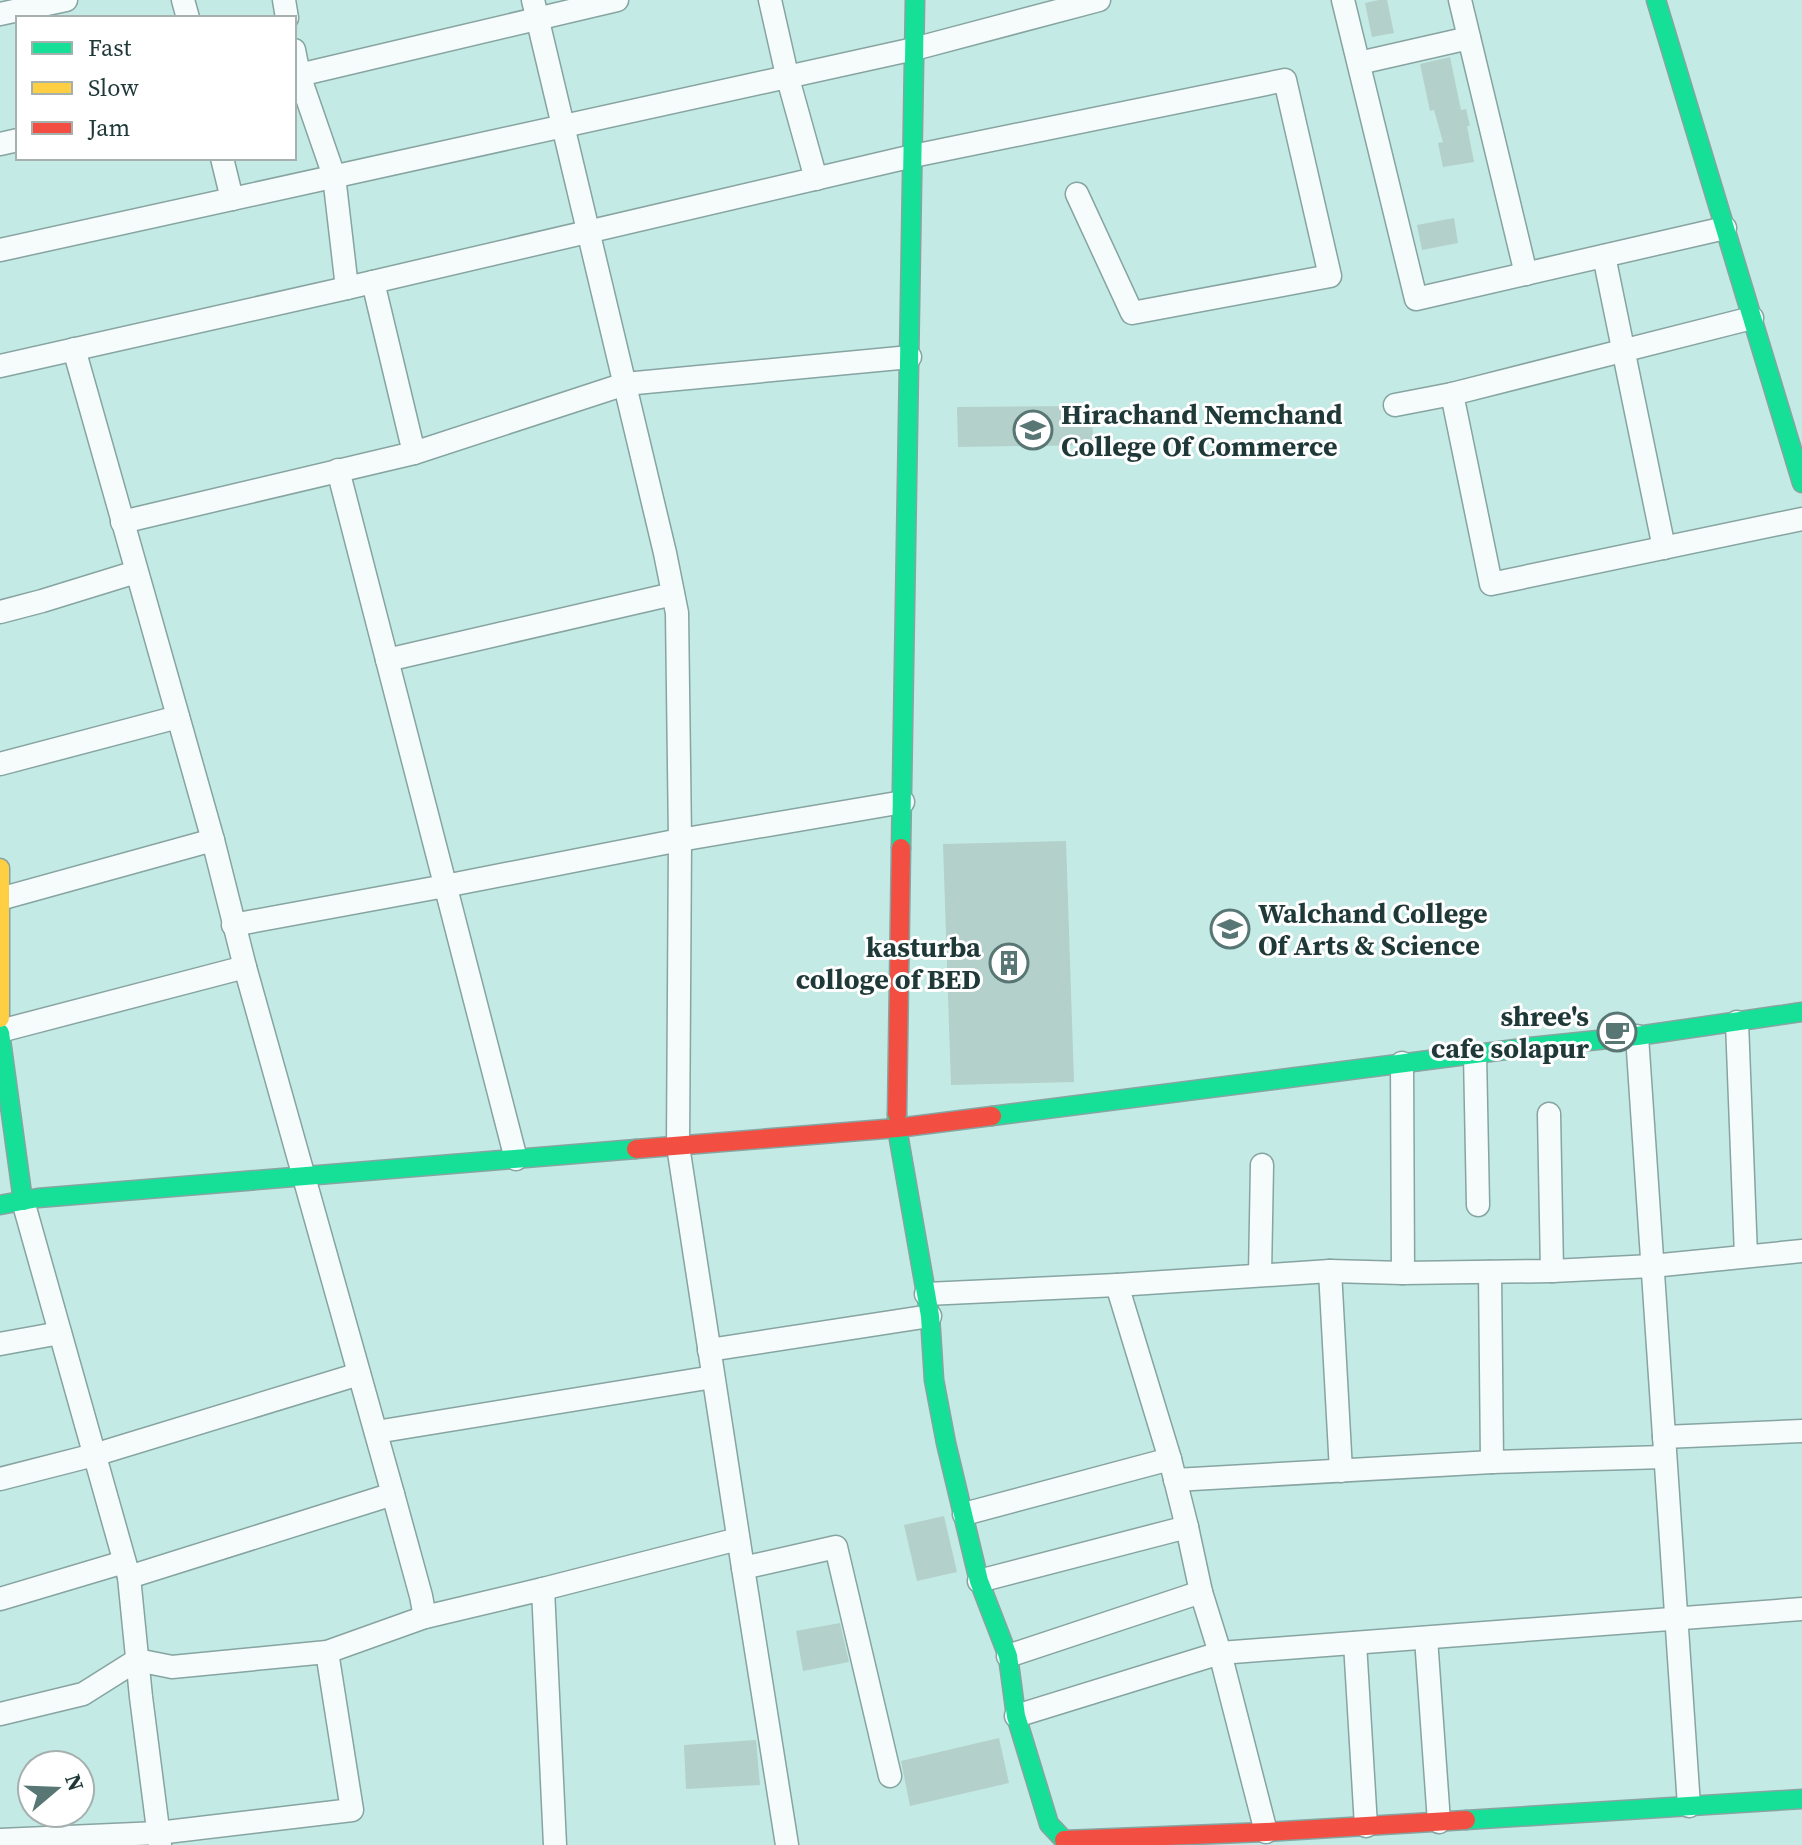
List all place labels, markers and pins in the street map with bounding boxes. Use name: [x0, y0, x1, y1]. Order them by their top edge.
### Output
place label: Hirachand Nemchand College Of Commerce: [1061, 395, 1343, 465]
school or university icon: Hirachand Nemchand College Of Commerce: [1012, 409, 1054, 451]
place label: Walchand College Of Arts & Science: [1258, 894, 1488, 964]
school or university icon: Walchand College Of Arts & Science: [1209, 908, 1251, 950]
place label: kasturba colloge of BED: [796, 928, 981, 998]
building icon: kasturba colloge of BED: [988, 942, 1030, 984]
place label: shree's cafe solapur: [1431, 997, 1589, 1067]
cafe icon: shree's cafe solapur: [1596, 1011, 1638, 1053]

